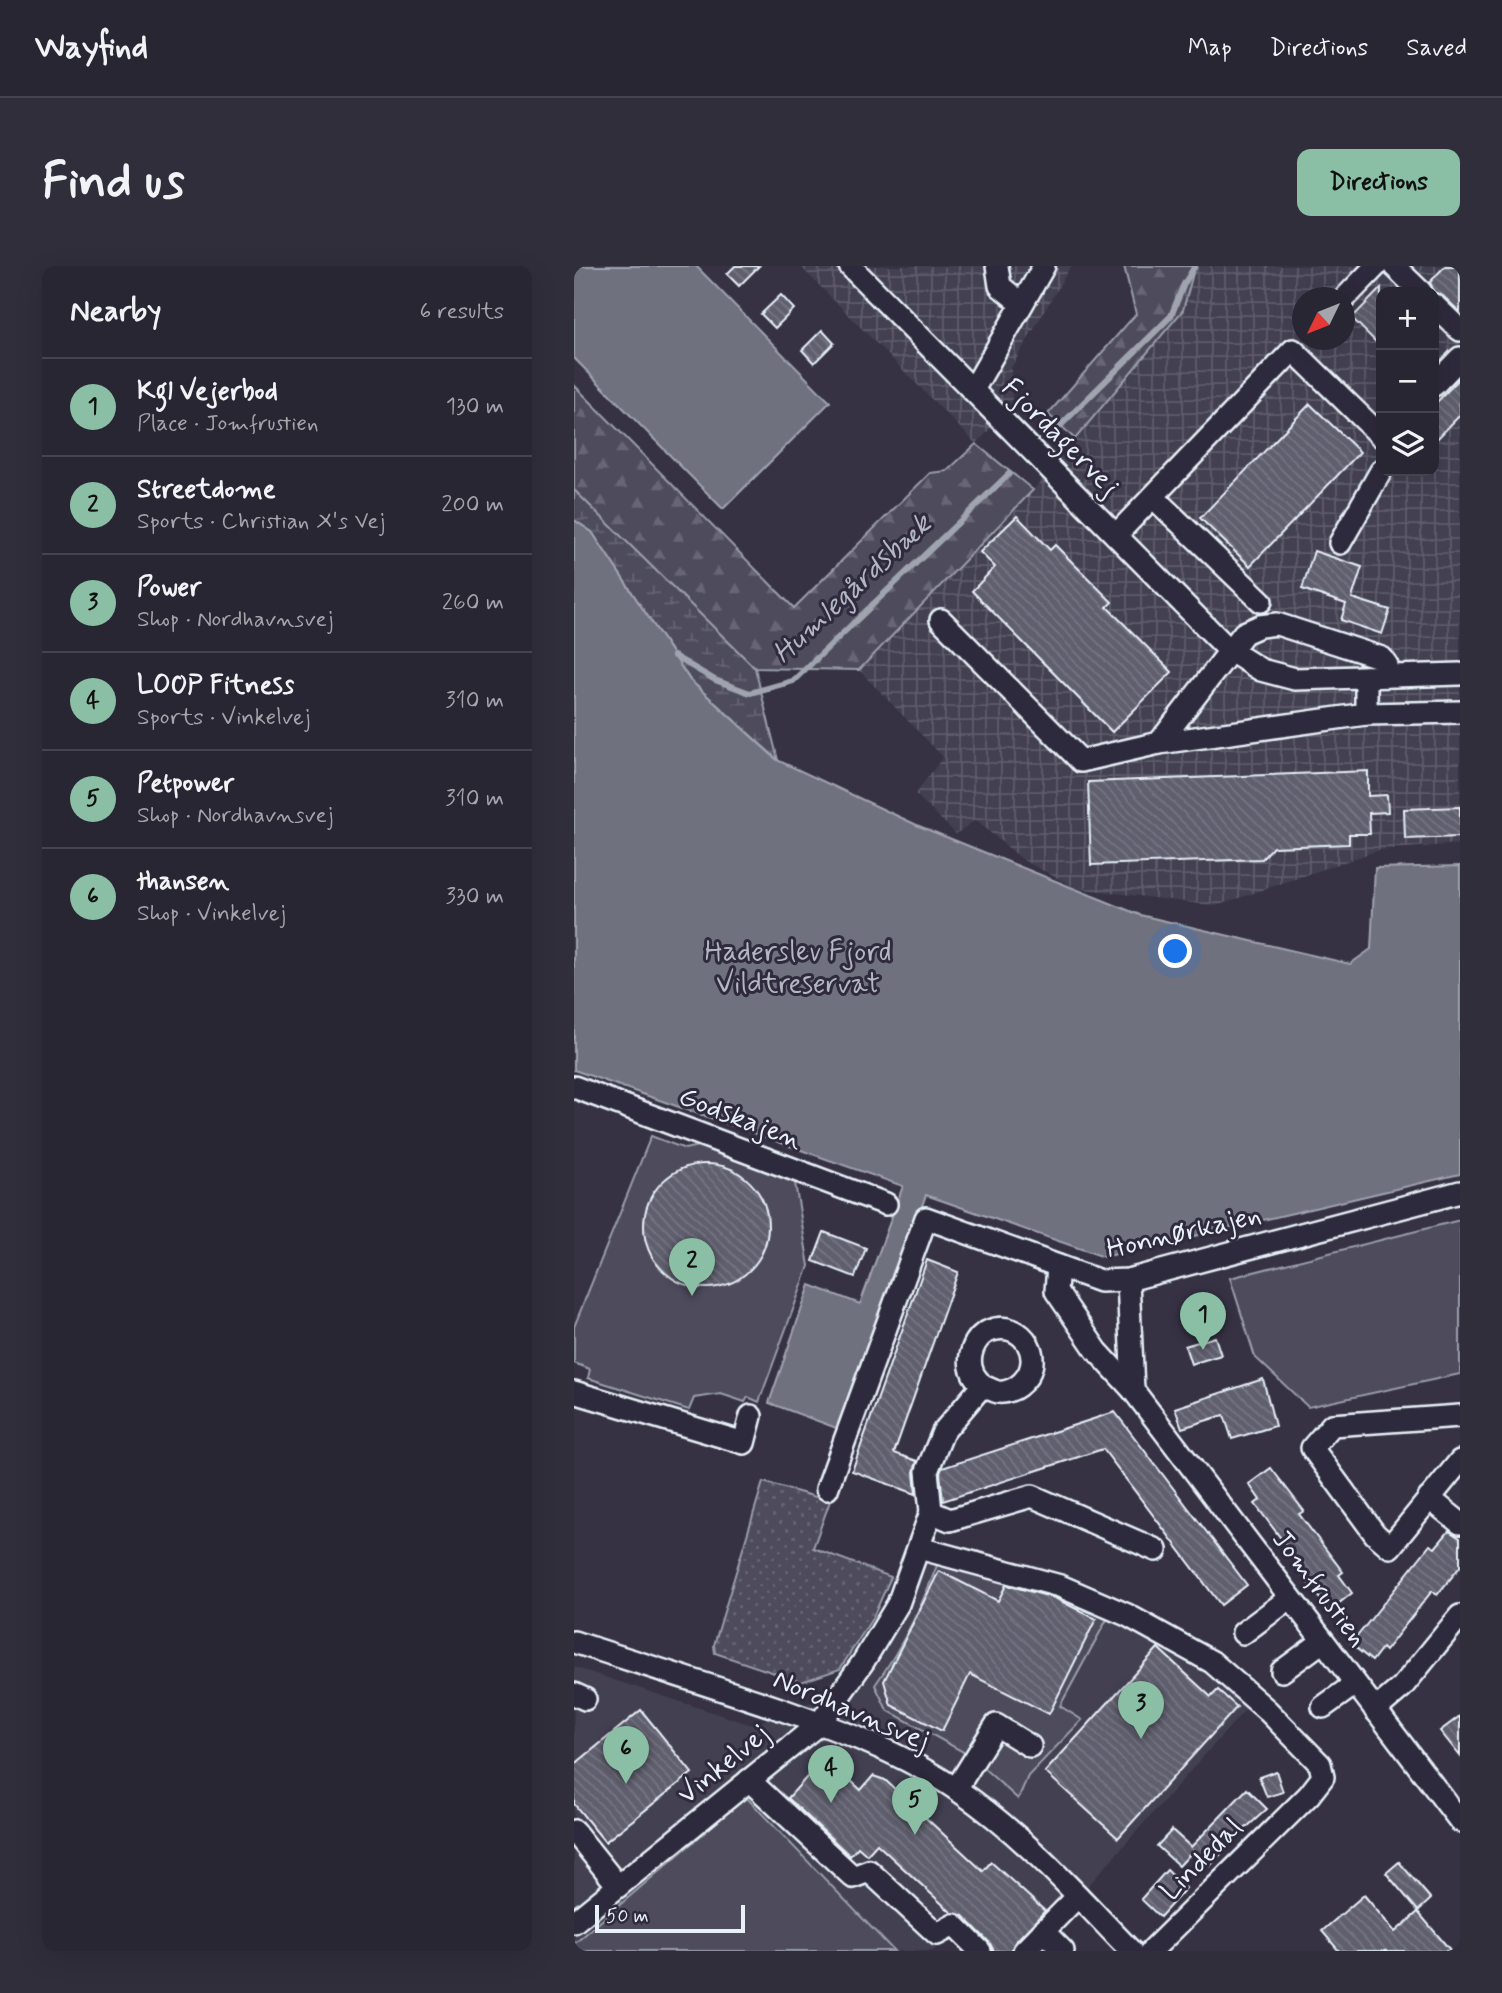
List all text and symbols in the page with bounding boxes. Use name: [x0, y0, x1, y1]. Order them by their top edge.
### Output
text: Wayfind: [35, 26, 148, 70]
text: Map: [1188, 33, 1232, 64]
text: Directions: [1270, 33, 1368, 64]
text: Saved: [1406, 33, 1467, 64]
button: Directions: [1297, 149, 1460, 216]
text: Find us: [42, 150, 185, 215]
north arrow: [1292, 287, 1355, 350]
map controls: [1376, 287, 1439, 476]
button: +: [1376, 287, 1439, 350]
text: Nearby: [70, 292, 161, 331]
text: 6 results: [420, 297, 504, 327]
button: −: [1376, 350, 1439, 413]
street label: Fjordagervej: [991, 371, 1127, 507]
text: Kgl Vejerbod: [137, 375, 278, 409]
text: 1: [88, 392, 98, 422]
text: 130 m: [446, 392, 504, 422]
text: Place · Jomfrustien: [137, 409, 318, 439]
button: layers: [1376, 413, 1439, 476]
text: Streetdome: [137, 473, 276, 507]
text: 2: [87, 490, 99, 520]
text: 200 m: [441, 490, 504, 520]
water label: Humlegårdsbæk: [764, 504, 942, 673]
text: Sports · Christian X's Vej: [137, 507, 385, 537]
text: Power: [137, 571, 201, 605]
text: 3: [88, 588, 98, 618]
text: 260 m: [442, 588, 504, 618]
text: Shop · Nordhavnsvej: [137, 605, 333, 635]
text: LOOP Fitness: [137, 669, 294, 703]
text: 4: [86, 686, 100, 716]
text: 310 m: [445, 686, 504, 716]
text: Sports · Vinkelvej: [137, 703, 310, 733]
text: Petpower: [137, 767, 234, 801]
text: 5: [86, 784, 100, 814]
text: 310 m: [445, 784, 504, 814]
text: Shop · Nordhavnsvej: [137, 801, 333, 831]
text: thansen: [137, 865, 229, 899]
text: 6: [87, 882, 99, 912]
text: 330 m: [446, 882, 504, 912]
text: Shop · Vinkelvej: [137, 899, 286, 929]
park label: Haderslev Fjord Vildtreservat: [704, 934, 892, 1003]
your location: [1158, 934, 1192, 968]
street label: Godskajen: [673, 1079, 807, 1159]
street label: Honnørkajen: [1103, 1197, 1265, 1269]
pin: 2: [669, 1238, 715, 1296]
pin: 1: [1180, 1292, 1226, 1350]
street label: Jomfrustien: [1263, 1523, 1375, 1655]
street label: Nordhavnsvej: [767, 1662, 935, 1760]
pin: 3: [1118, 1681, 1164, 1739]
street label: Vinkelvej: [670, 1717, 778, 1813]
pin: 6: [603, 1726, 649, 1784]
pin: 4: [808, 1745, 854, 1803]
pin: 5: [892, 1777, 938, 1835]
street label: Lindedal: [1152, 1810, 1252, 1910]
scale bar: [595, 1902, 746, 1934]
text: 50 m: [606, 1904, 649, 1929]

